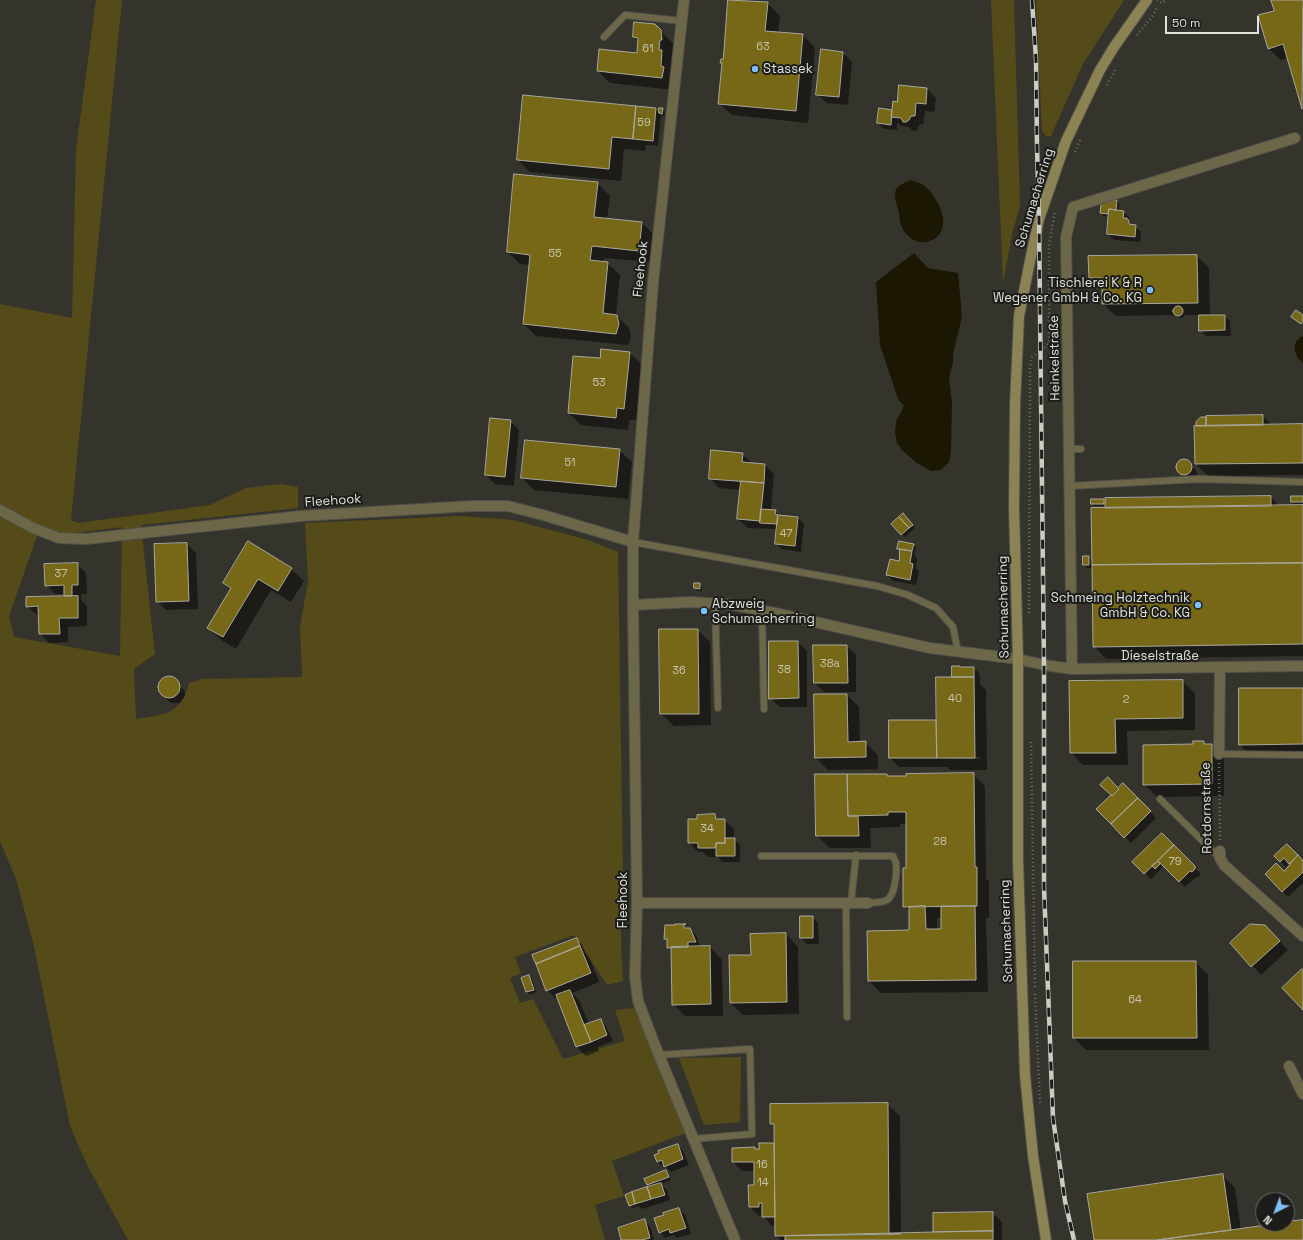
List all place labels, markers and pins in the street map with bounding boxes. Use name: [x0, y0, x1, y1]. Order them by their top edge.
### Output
place label: Stassek: [763, 61, 813, 77]
marker: Stassek: [750, 64, 760, 74]
place label: Tischlerei K & R Wegener GmbH & Co. KG: [993, 275, 1142, 306]
marker: Tischlerei K & R Wegener GmbH & Co. KG: [1145, 285, 1155, 295]
place label: Schmeing Holztechnik GmbH & Co. KG: [1051, 590, 1190, 621]
place label: Abzweig Schumacherring: [712, 596, 815, 627]
marker: Schmeing Holztechnik GmbH & Co. KG: [1193, 600, 1203, 610]
marker: Abzweig Schumacherring: [699, 606, 709, 616]

